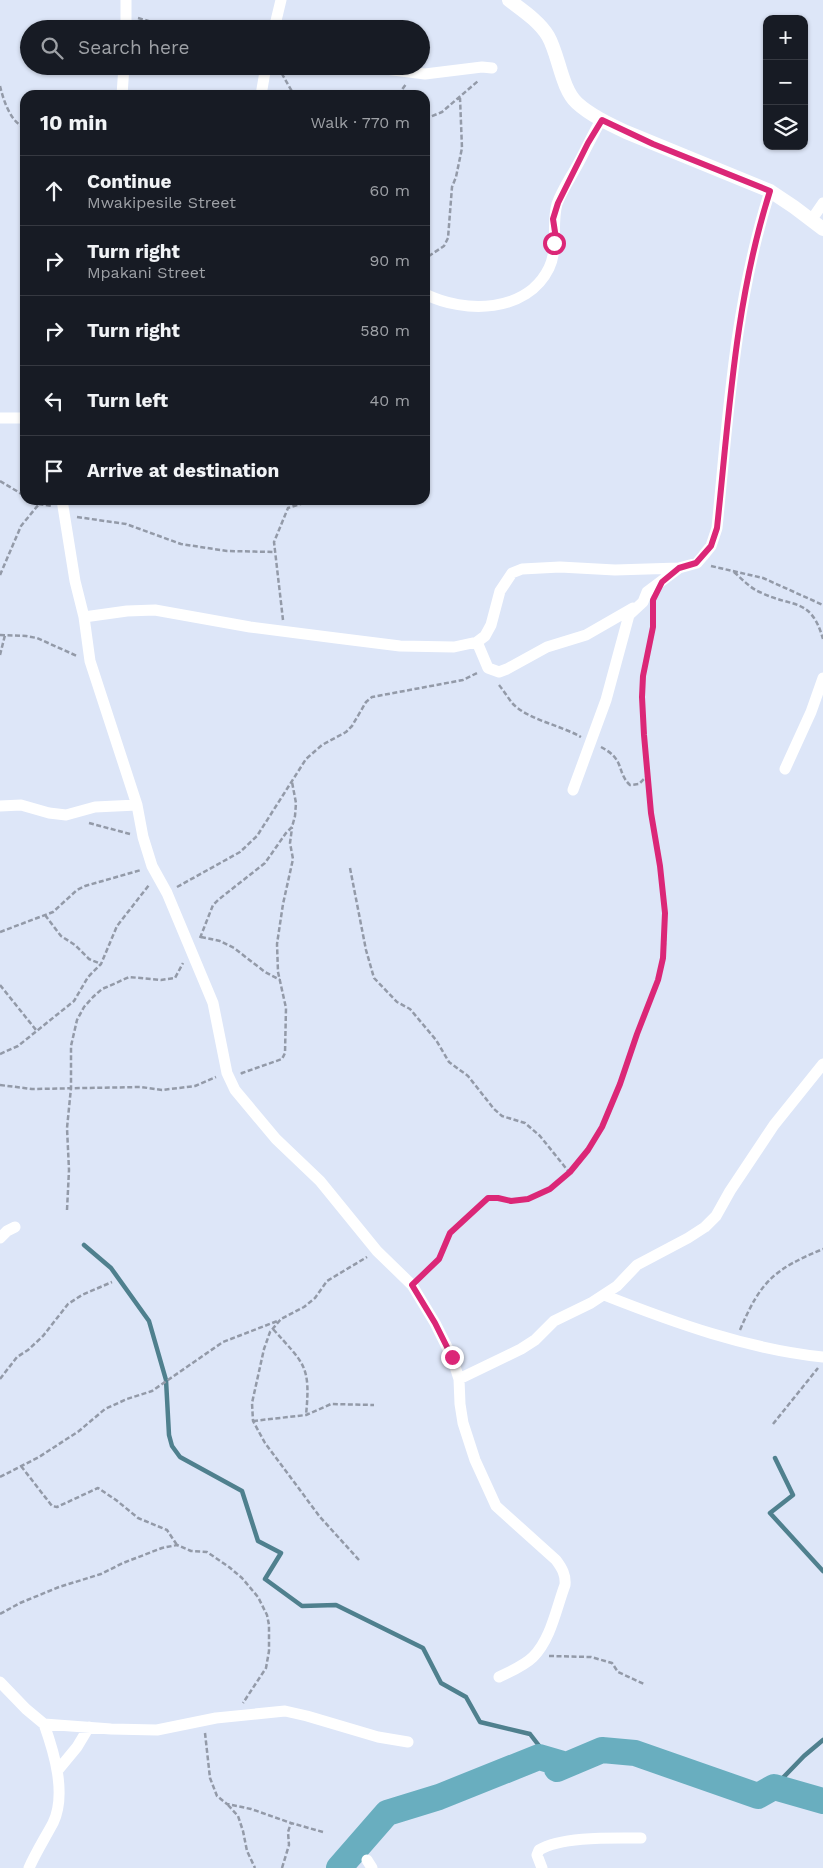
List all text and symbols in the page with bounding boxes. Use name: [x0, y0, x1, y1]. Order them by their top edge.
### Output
map controls: [763, 15, 808, 150]
button: +: [763, 15, 808, 60]
search box: [20, 20, 430, 75]
icon: search: [38, 34, 66, 62]
text: Search here: [78, 36, 189, 59]
button: −: [763, 60, 808, 105]
button: layers: [763, 105, 808, 150]
text: 10 min: [40, 110, 107, 135]
text: Walk · 770 m: [310, 113, 410, 132]
text: Continue: [87, 170, 171, 193]
icon: ahead: [40, 177, 68, 205]
text: 60 m: [370, 181, 410, 200]
text: Mwakipesile Street: [87, 193, 236, 212]
route start: [543, 232, 566, 255]
text: Turn right: [87, 240, 180, 263]
icon: right: [40, 247, 68, 275]
text: 90 m: [369, 251, 410, 270]
text: Mpakani Street: [87, 263, 205, 282]
icon: right: [40, 317, 68, 345]
text: Turn right: [87, 319, 180, 342]
text: 580 m: [360, 321, 410, 340]
icon: left: [40, 387, 68, 415]
text: Turn left: [87, 389, 168, 412]
text: 40 m: [370, 391, 410, 410]
icon: arrive: [40, 457, 68, 485]
text: Arrive at destination: [87, 459, 279, 482]
route end: [441, 1346, 464, 1369]

